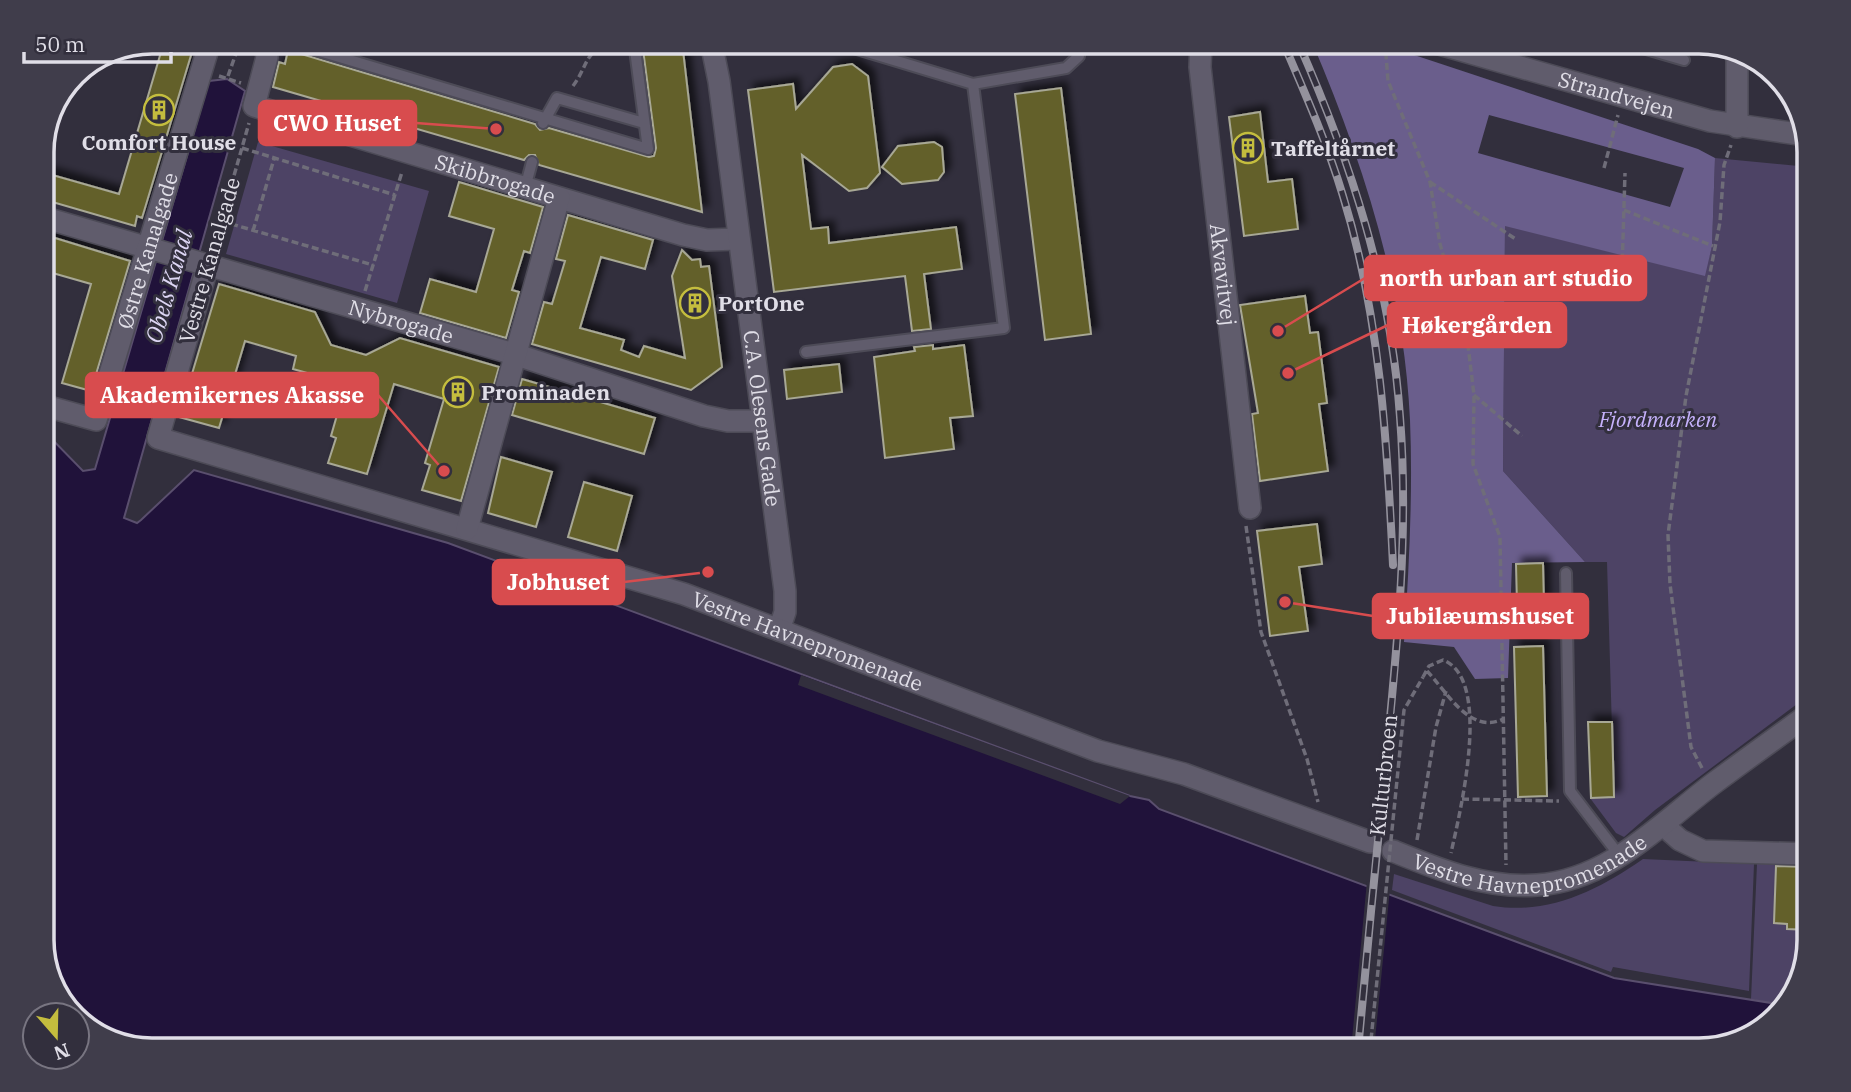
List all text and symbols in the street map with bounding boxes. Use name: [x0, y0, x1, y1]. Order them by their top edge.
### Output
scale bar: [24, 21, 172, 65]
text: 50 m: [35, 30, 85, 58]
street label: Strandvejen: [1555, 65, 1678, 124]
building icon: Comfort House: [142, 93, 176, 127]
callout: CWO Huset: [259, 101, 416, 145]
text: CWO Huset: [273, 107, 402, 137]
place label: Comfort House: [82, 128, 237, 156]
building icon: Taffeltårnet: [1231, 131, 1265, 165]
place label: Taffeltårnet: [1271, 134, 1395, 162]
street label: Skibbrogade: [432, 147, 559, 210]
street label: Østre Kanalgade: [110, 169, 184, 332]
street label: Vestre Kanalgade: [172, 174, 246, 346]
street label: Akvavitvej: [1204, 222, 1243, 327]
water label: Obels Kanal: [138, 225, 199, 346]
callout: north urban art studio: [1365, 256, 1646, 300]
text: north urban art studio: [1379, 262, 1633, 292]
building icon: PortOne: [678, 286, 712, 320]
place label: PortOne: [718, 289, 805, 317]
street label: Nybrogade: [345, 293, 457, 350]
callout: Høkergården: [1388, 303, 1566, 347]
text: Høkergården: [1402, 309, 1552, 339]
street label: C.A. Olesens Gade: [737, 329, 788, 508]
callout: Akademikernes Akasse: [86, 373, 378, 417]
building icon: Prominaden: [441, 375, 475, 409]
place label: Prominaden: [481, 378, 610, 406]
text: Akademikernes Akasse: [100, 379, 364, 409]
park label: Fjordmarken: [1598, 405, 1717, 433]
callout: Jobhuset: [493, 560, 624, 604]
text: Jobhuset: [507, 566, 610, 596]
street label: Vestre Havnepromenade: [688, 584, 927, 697]
callout: Jubilæumshuset: [1373, 594, 1588, 638]
text: Jubilæumshuset: [1386, 600, 1574, 630]
street label: Kulturbroen: [1363, 713, 1403, 837]
street label: Vestre Havnepromenade: [1409, 828, 1652, 900]
north arrow: [21, 1001, 91, 1071]
text: N: [51, 1038, 73, 1066]

